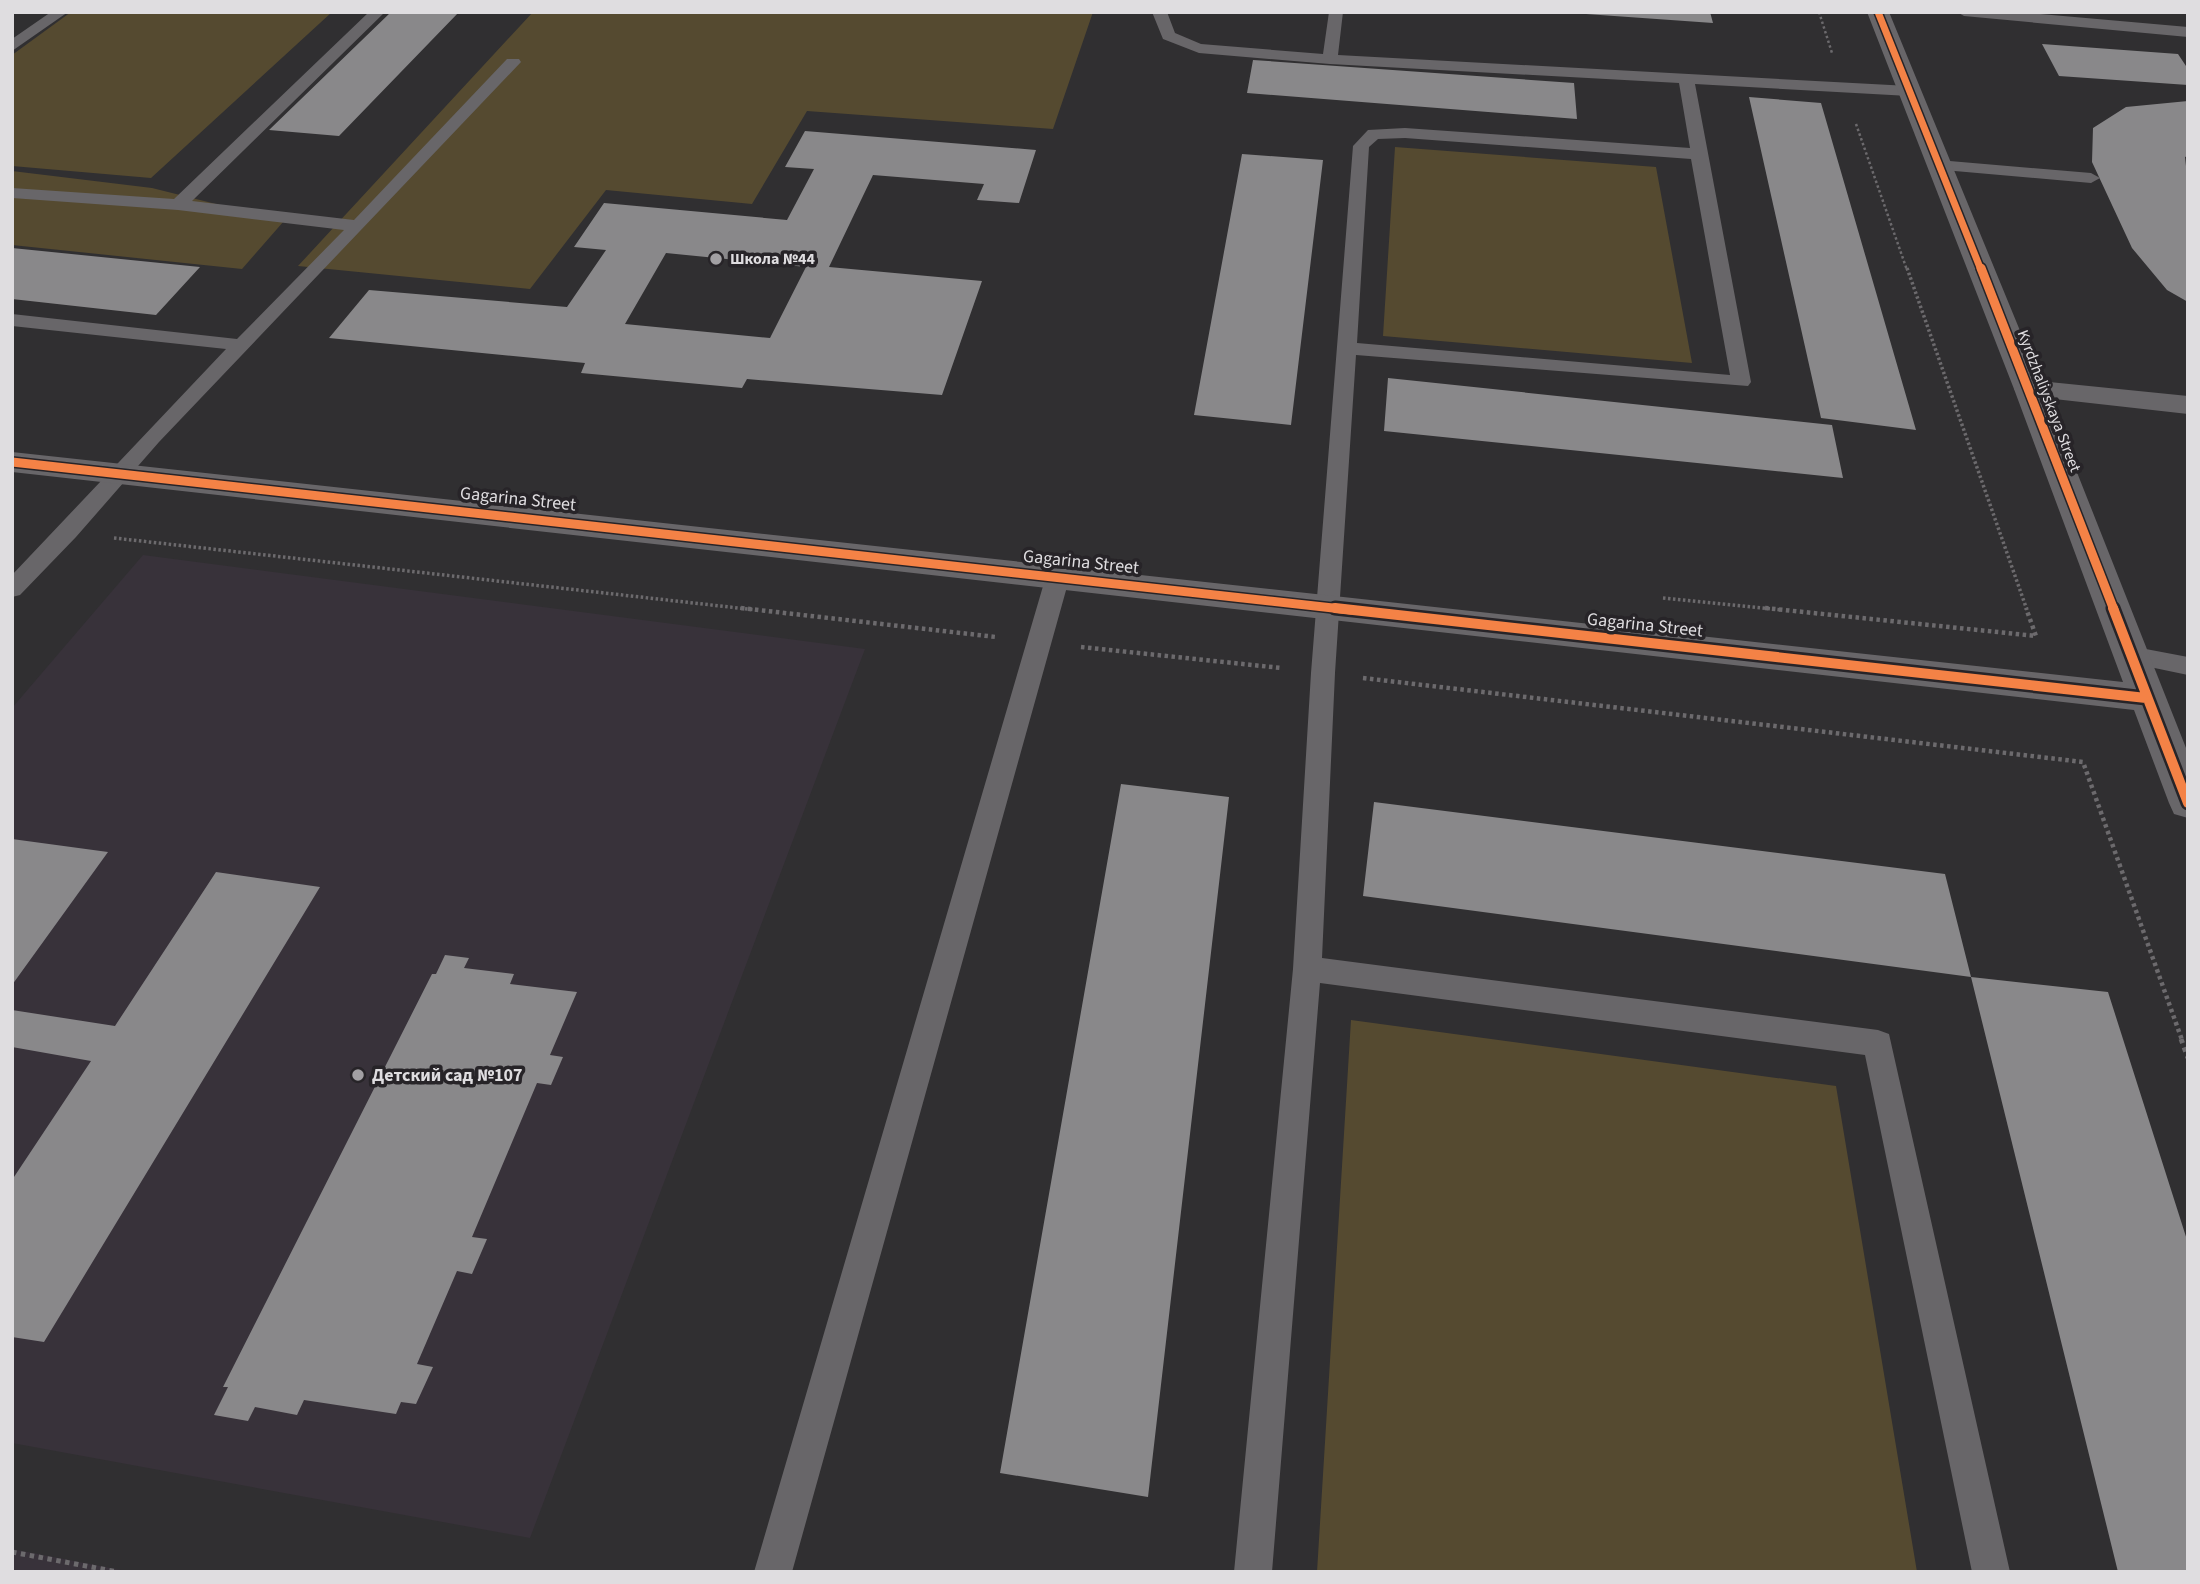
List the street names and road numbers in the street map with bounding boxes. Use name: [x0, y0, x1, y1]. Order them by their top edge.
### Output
street label: Kyrdzhaliyskaya Street: [2012, 327, 2086, 476]
street label: Gagarina Street: [459, 480, 577, 518]
street label: Gagarina Street: [1022, 543, 1140, 581]
street label: Gagarina Street: [1586, 606, 1704, 644]

